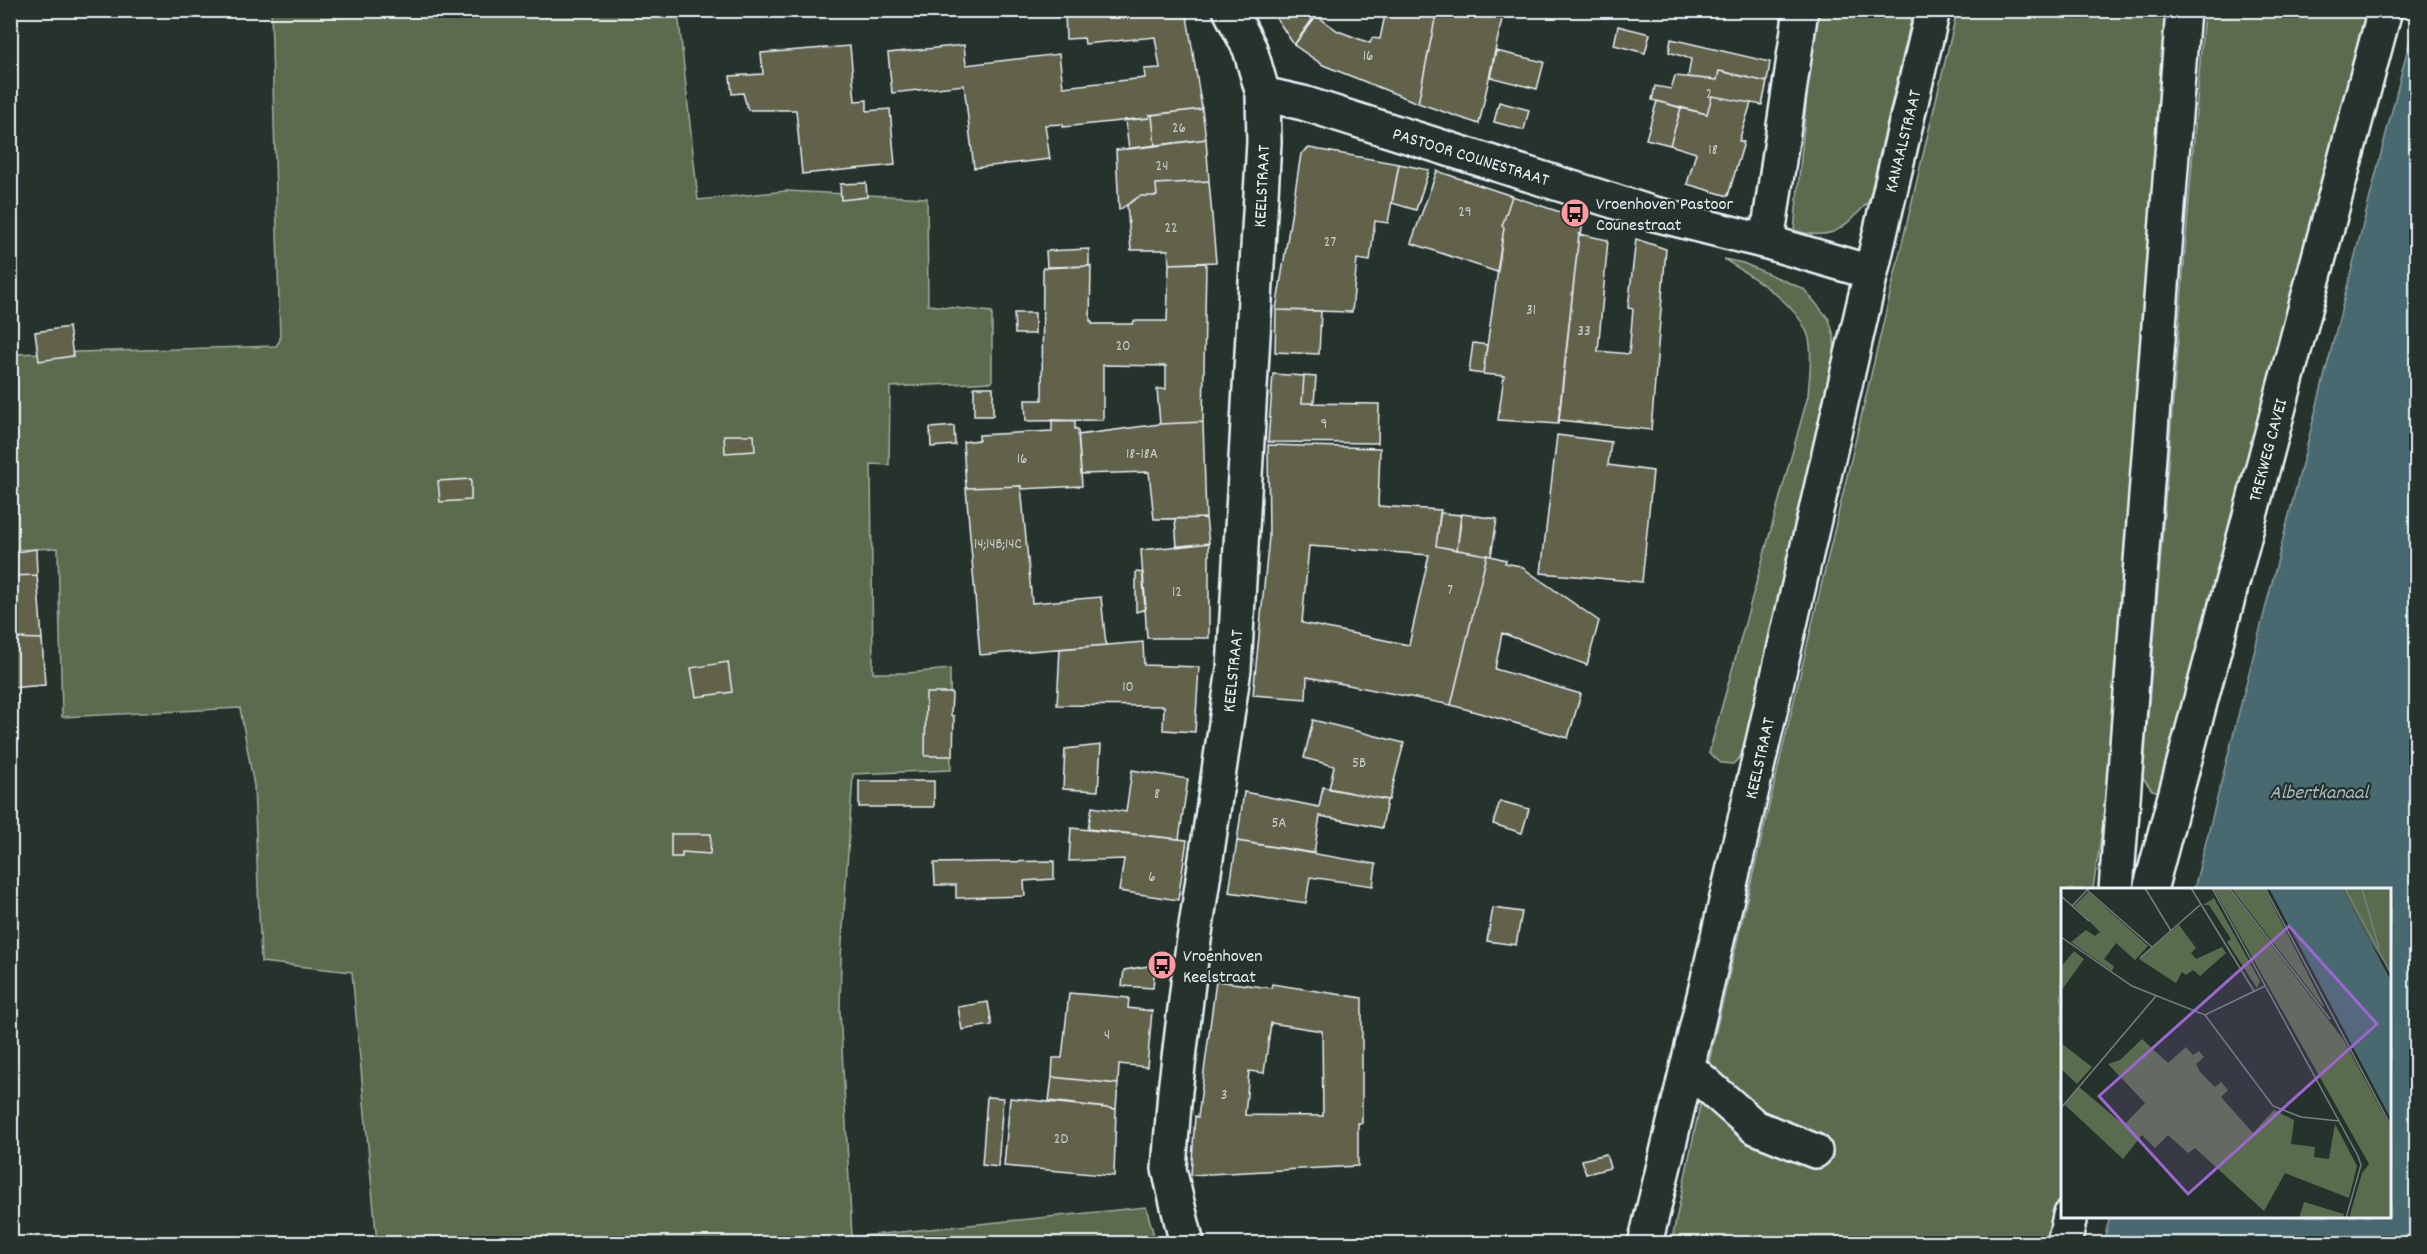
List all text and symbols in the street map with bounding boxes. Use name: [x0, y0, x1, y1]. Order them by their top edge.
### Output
house number: 16: [1363, 46, 1373, 68]
house number: 2: [1706, 84, 1712, 106]
street label: KANAALSTRAAT: [1880, 88, 1929, 195]
house number: 26: [1172, 118, 1186, 140]
street label: PASTOOR COUNESTRAAT: [1389, 123, 1552, 194]
house number: 18: [1708, 140, 1718, 162]
street label: KEELSTRAAT: [1249, 144, 1278, 228]
house number: 24: [1156, 156, 1168, 178]
place label: Vroenhoven Pastoor Counestraat: [1596, 193, 1734, 239]
bus stop icon: Vroenhoven Pastoor Counestraat: [1559, 197, 1591, 229]
house number: 29: [1458, 202, 1472, 224]
house number: 22: [1164, 218, 1178, 240]
house number: 27: [1324, 232, 1336, 254]
house number: 31: [1526, 300, 1536, 322]
house number: 33: [1577, 321, 1591, 343]
house number: 20: [1116, 336, 1130, 358]
street label: TREKWEG CAVEI: [2244, 396, 2295, 505]
house number: 9: [1321, 414, 1327, 436]
house number: 18-18A: [1126, 444, 1158, 466]
house number: 16: [1017, 449, 1027, 471]
house number: 14;14B;14C: [974, 534, 1022, 556]
house number: 7: [1447, 580, 1453, 602]
house number: 12: [1172, 582, 1182, 604]
street label: KEELSTRAAT: [1218, 629, 1251, 714]
house number: 10: [1122, 677, 1134, 699]
street label: KEELSTRAAT: [1740, 715, 1783, 802]
house number: 5B: [1352, 753, 1366, 775]
water label: Albertkanaal: [2270, 780, 2370, 808]
house number: 8: [1154, 784, 1160, 806]
house number: 5A: [1271, 813, 1287, 835]
house number: 6: [1148, 867, 1156, 889]
inset map: [2061, 888, 2391, 1218]
place label: Vroenhoven Keelstraat: [1183, 945, 1263, 991]
bus stop icon: Vroenhoven Keelstraat: [1146, 949, 1178, 981]
house number: 4: [1104, 1025, 1110, 1047]
house number: 3: [1221, 1085, 1227, 1107]
house number: 2D: [1054, 1129, 1068, 1151]

